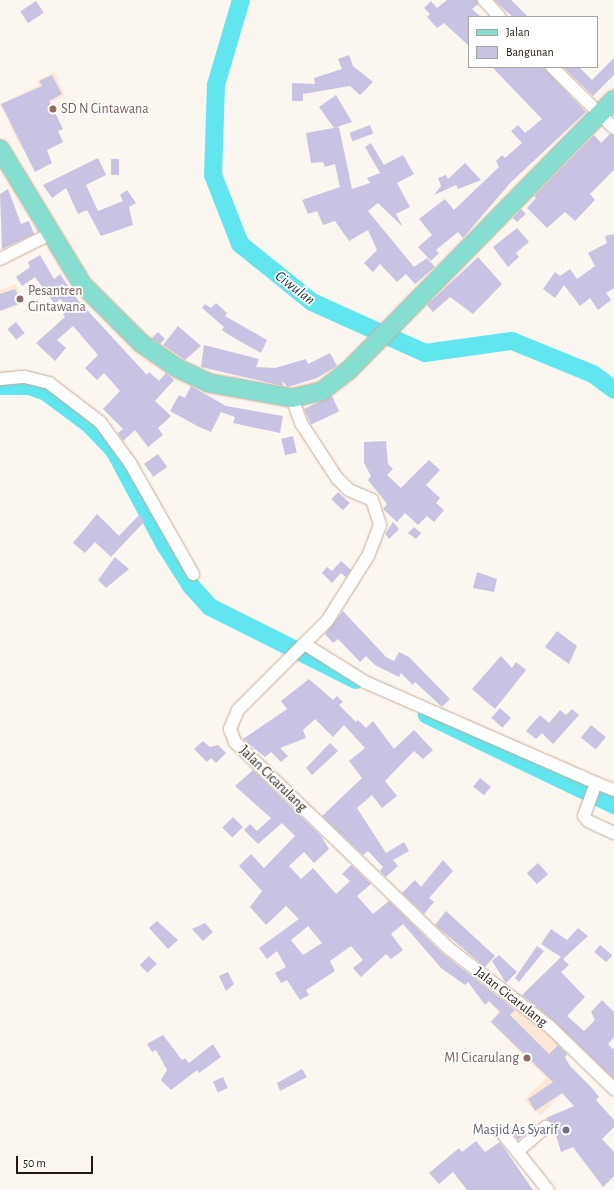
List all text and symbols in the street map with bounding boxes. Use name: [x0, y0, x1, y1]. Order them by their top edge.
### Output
legend: [468, 16, 598, 68]
text: Jalan: [506, 26, 530, 38]
text: Bangunan: [506, 46, 554, 58]
place label: SD N Cintawana: [61, 101, 149, 117]
marker: SD N Cintawana: [48, 104, 58, 114]
water label: Ciwulan: [271, 267, 319, 309]
place label: Pesantren Cintawana: [28, 283, 86, 316]
marker: Pesantren Cintawana: [15, 294, 25, 304]
street label: Jalan Cicarulang: [236, 743, 310, 815]
street label: Jalan Cicarulang: [471, 963, 551, 1031]
place label: MI Cicarulang: [444, 1050, 519, 1066]
marker: MI Cicarulang: [522, 1053, 532, 1063]
place label: Masjid As Syarif: [473, 1122, 558, 1138]
marker: Masjid As Syarif: [561, 1125, 571, 1135]
scale bar: [18, 1148, 95, 1174]
text: 50 m: [23, 1157, 46, 1169]

